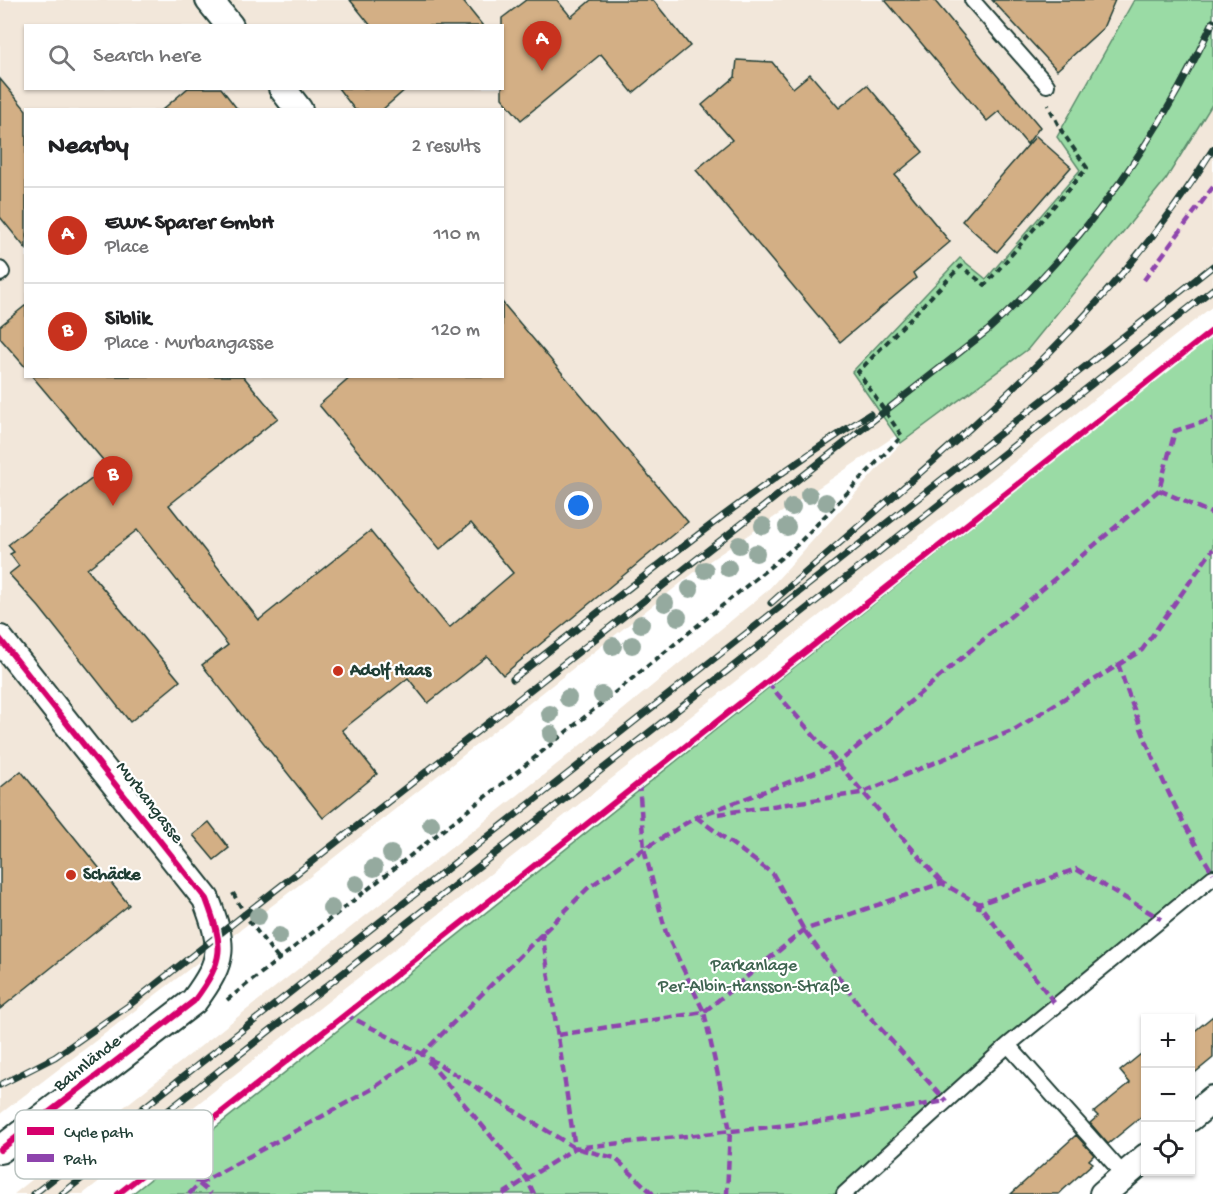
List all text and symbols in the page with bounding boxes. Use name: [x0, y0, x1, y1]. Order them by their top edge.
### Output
pin: A: [522, 22, 562, 71]
search box: [24, 24, 504, 90]
icon: search: [45, 41, 78, 74]
text: Search here: [93, 44, 201, 70]
text: Nearby: [48, 132, 129, 163]
text: 2 results: [411, 136, 480, 159]
text: EWK Sparer GmbH: [105, 211, 274, 237]
text: A: [62, 224, 73, 247]
text: 110 m: [434, 224, 480, 247]
text: Place: [105, 237, 149, 260]
text: Siblik: [105, 307, 151, 333]
text: B: [62, 320, 73, 343]
text: 120 m: [432, 320, 480, 343]
text: Place · Murbangasse: [105, 333, 273, 356]
pin: B: [94, 456, 132, 506]
your location: [564, 491, 593, 520]
place label: Adolf Haas: [349, 661, 433, 682]
marker: Adolf Haas: [331, 664, 345, 678]
street label: Murbangasse: [111, 758, 188, 849]
place label: Schäcke: [83, 865, 141, 886]
marker: Schäcke: [64, 868, 78, 882]
park label: Parkanlage Per-Albin-Hansson-Straße: [657, 956, 850, 998]
map controls: [1141, 1014, 1195, 1176]
button: +: [1141, 1014, 1195, 1068]
street label: Bahnlände: [49, 1031, 126, 1097]
button: −: [1141, 1068, 1195, 1122]
legend: [15, 1110, 213, 1179]
button: locate: [1141, 1122, 1195, 1176]
text: Cycle path: [64, 1125, 134, 1144]
text: Path: [63, 1152, 97, 1171]

